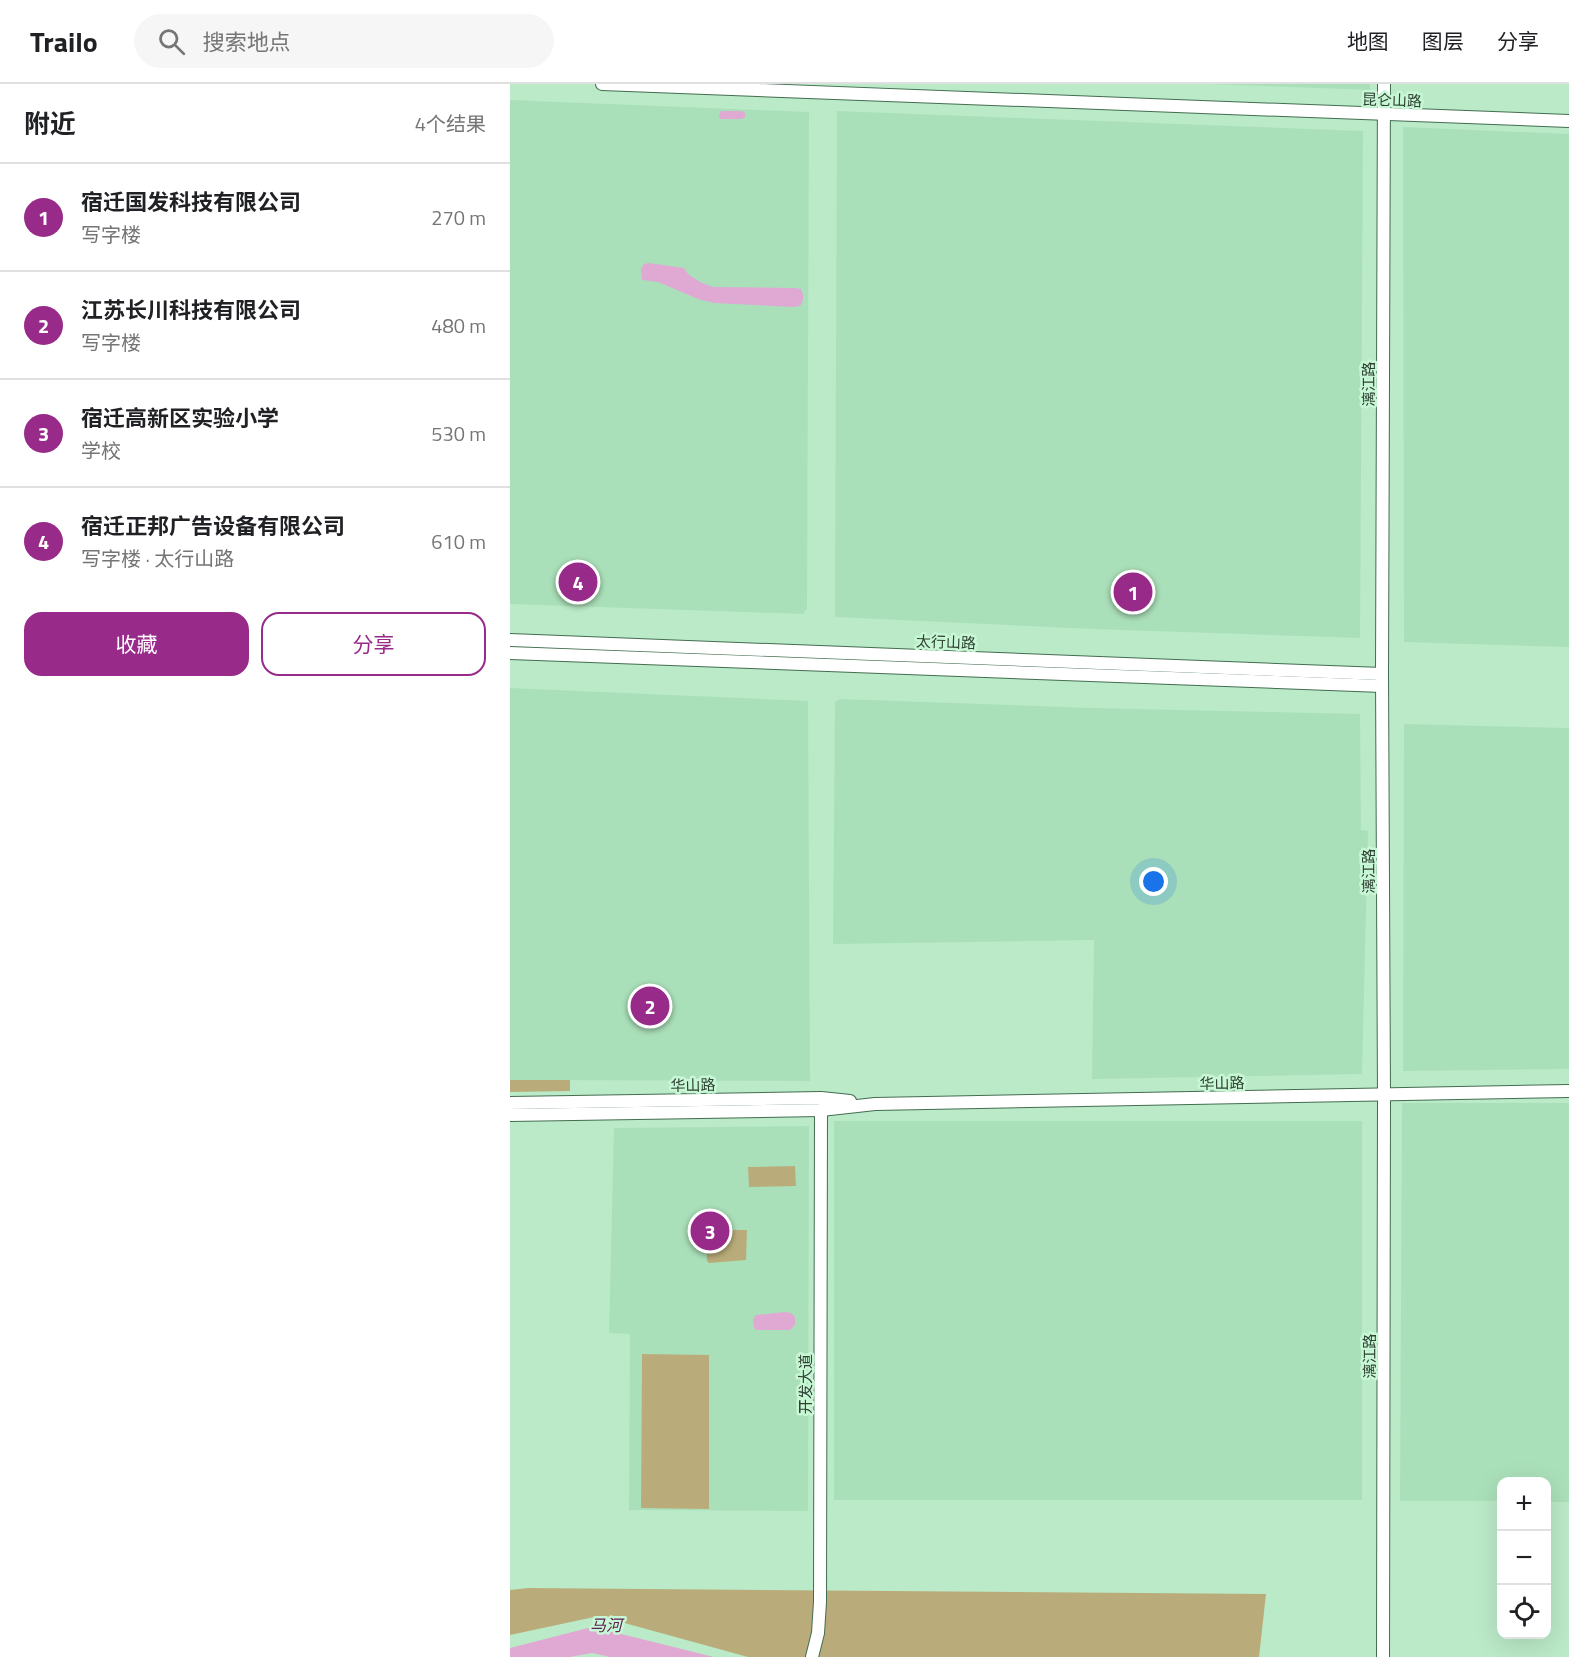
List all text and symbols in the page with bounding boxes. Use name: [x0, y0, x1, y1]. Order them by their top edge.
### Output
search box: [134, 14, 554, 68]
text: Trailo: [30, 20, 98, 63]
icon: search: [155, 25, 188, 58]
text: 搜索地点: [203, 25, 291, 59]
text: 地图: [1347, 25, 1389, 57]
text: 图层: [1422, 25, 1464, 57]
text: 分享: [1497, 25, 1539, 57]
street label: 昆仑山路: [1362, 87, 1422, 113]
text: 附近: [24, 104, 76, 143]
text: 4个结果: [415, 108, 486, 139]
text: 宿迁国发科技有限公司: [81, 185, 301, 219]
text: 1: [38, 202, 49, 233]
text: 270 m: [431, 202, 486, 233]
text: 写字楼: [81, 219, 141, 250]
text: 江苏长川科技有限公司: [81, 293, 301, 327]
text: 2: [38, 310, 49, 341]
text: 480 m: [431, 310, 486, 341]
text: 写字楼: [81, 327, 141, 358]
street label: 漓江路: [1357, 361, 1380, 407]
text: 宿迁高新区实验小学: [81, 401, 279, 435]
text: 3: [38, 418, 49, 449]
text: 530 m: [431, 418, 486, 449]
text: 学校: [81, 435, 121, 466]
text: 宿迁正邦广告设备有限公司: [81, 509, 345, 543]
text: 4: [38, 526, 49, 557]
text: 610 m: [431, 526, 486, 557]
text: 写字楼 · 太行山路: [81, 543, 234, 574]
pin: 4: [558, 560, 598, 604]
pin: 1: [1114, 570, 1152, 614]
button: 收藏: [24, 612, 249, 676]
button: 分享: [261, 612, 486, 676]
street label: 太行山路: [916, 629, 976, 655]
street label: 漓江路: [1357, 848, 1380, 894]
your location: [1139, 867, 1168, 896]
pin: 2: [630, 984, 670, 1028]
street label: 华山路: [1199, 1071, 1245, 1095]
street label: 华山路: [670, 1073, 716, 1097]
pin: 3: [690, 1208, 730, 1254]
street label: 漓江路: [1358, 1333, 1381, 1379]
street label: 开发大道: [794, 1354, 817, 1414]
map controls: [1497, 1477, 1551, 1639]
button: +: [1497, 1477, 1551, 1531]
button: −: [1497, 1531, 1551, 1585]
button: locate: [1497, 1585, 1551, 1639]
water label: 马河: [590, 1613, 625, 1637]

